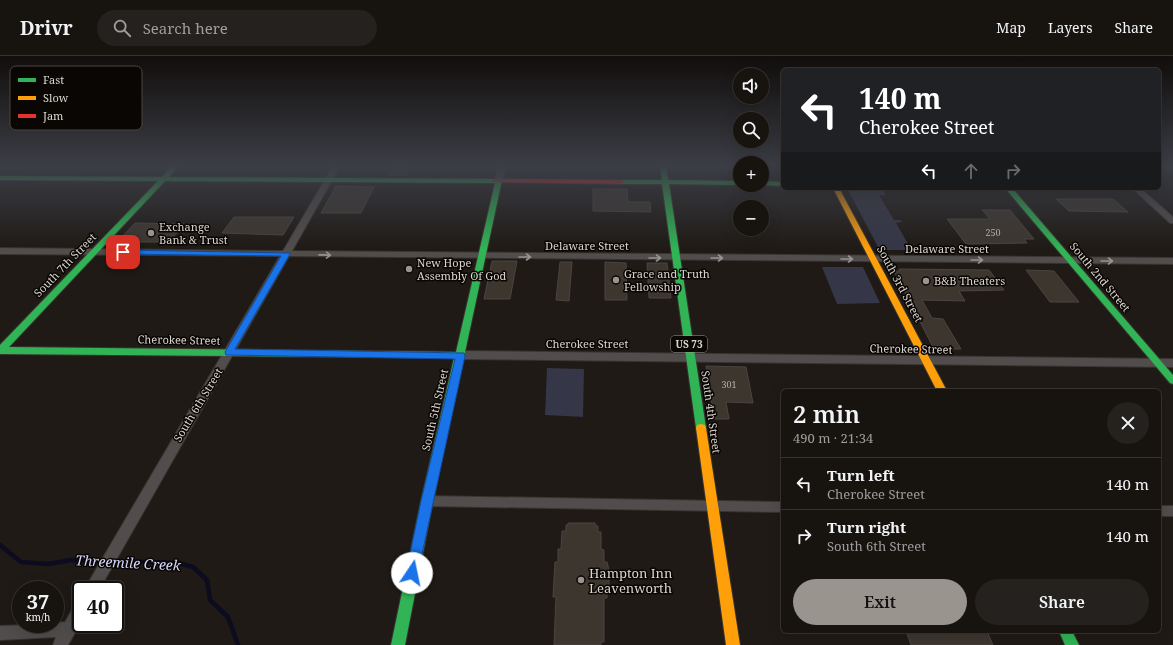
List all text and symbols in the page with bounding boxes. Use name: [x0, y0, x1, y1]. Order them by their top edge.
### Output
search box: [97, 10, 377, 46]
text: Drivr: [20, 15, 73, 41]
icon: search: [111, 17, 133, 39]
text: Search here: [143, 18, 228, 38]
text: Map: [996, 18, 1026, 37]
text: Layers: [1048, 18, 1093, 37]
text: Share: [1115, 18, 1153, 37]
legend: [10, 66, 142, 130]
map controls: [733, 68, 769, 236]
button: sound: [733, 68, 769, 104]
text: Fast: [43, 72, 64, 87]
text: 140 m: [859, 79, 941, 117]
icon: left: [793, 84, 845, 136]
text: Slow: [43, 90, 69, 105]
text: Jam: [42, 108, 64, 123]
button: search: [733, 112, 769, 148]
text: Cherokee Street: [859, 115, 994, 139]
button: +: [733, 156, 769, 192]
icon: left: [918, 160, 940, 182]
icon: ahead: [960, 160, 982, 182]
icon: right: [1002, 160, 1024, 182]
button: −: [733, 200, 769, 236]
place label: Exchange Bank & Trust: [159, 219, 228, 247]
house number: 250: [985, 226, 1001, 239]
marker: Exchange Bank & Trust: [146, 228, 156, 238]
street label: South 7th Street: [30, 229, 99, 300]
pin: [106, 235, 140, 269]
street label: Delaware Street: [545, 238, 629, 253]
street label: South 2nd Street: [1067, 239, 1134, 315]
icon: arrive: [112, 241, 134, 263]
street label: Delaware Street: [905, 241, 989, 256]
street label: South 3rd Street: [874, 243, 927, 325]
one-way arrow: [318, 251, 331, 259]
one-way arrow: [518, 253, 531, 261]
one-way arrow: [648, 254, 661, 262]
one-way arrow: [710, 254, 723, 262]
place label: New Hope Assembly Of God: [417, 255, 506, 283]
one-way arrow: [840, 255, 853, 263]
one-way arrow: [970, 256, 983, 264]
one-way arrow: [1100, 257, 1113, 265]
marker: New Hope Assembly Of God: [404, 264, 414, 274]
place label: Grace and Truth Fellowship: [624, 266, 710, 294]
place label: B&B Theaters: [934, 273, 1005, 288]
marker: Grace and Truth Fellowship: [611, 275, 621, 285]
marker: B&B Theaters: [921, 276, 931, 286]
street label: Cherokee Street: [138, 331, 221, 348]
street label: Cherokee Street: [546, 336, 628, 351]
road number: US 73: [671, 336, 707, 352]
street label: Cherokee Street: [870, 340, 953, 357]
street label: South 6th Street: [170, 365, 226, 444]
street label: South 5th Street: [418, 367, 451, 452]
street label: South 4th Street: [698, 370, 725, 454]
house number: 301: [721, 378, 737, 391]
text: 2 min: [793, 397, 860, 430]
button: close: [1107, 402, 1149, 444]
text: 490 m · 21:34: [793, 429, 873, 447]
text: Turn left: [827, 465, 895, 485]
icon: left: [793, 473, 815, 495]
text: 140 m: [1106, 474, 1149, 494]
text: Cherokee Street: [827, 485, 925, 503]
text: Turn right: [827, 517, 906, 537]
icon: right: [793, 525, 815, 547]
text: 140 m: [1106, 526, 1149, 546]
text: South 6th Street: [827, 537, 926, 555]
water label: Threemile Creek: [75, 550, 182, 575]
position arrow: [391, 552, 433, 594]
place label: Hampton Inn Leavenworth: [589, 564, 673, 597]
marker: Hampton Inn Leavenworth: [576, 575, 586, 585]
button: Exit: [793, 579, 967, 625]
button: Share: [975, 579, 1149, 625]
speed limit sign: 40: [72, 581, 124, 633]
text: 37: [27, 588, 49, 615]
text: km/h: [26, 610, 50, 624]

